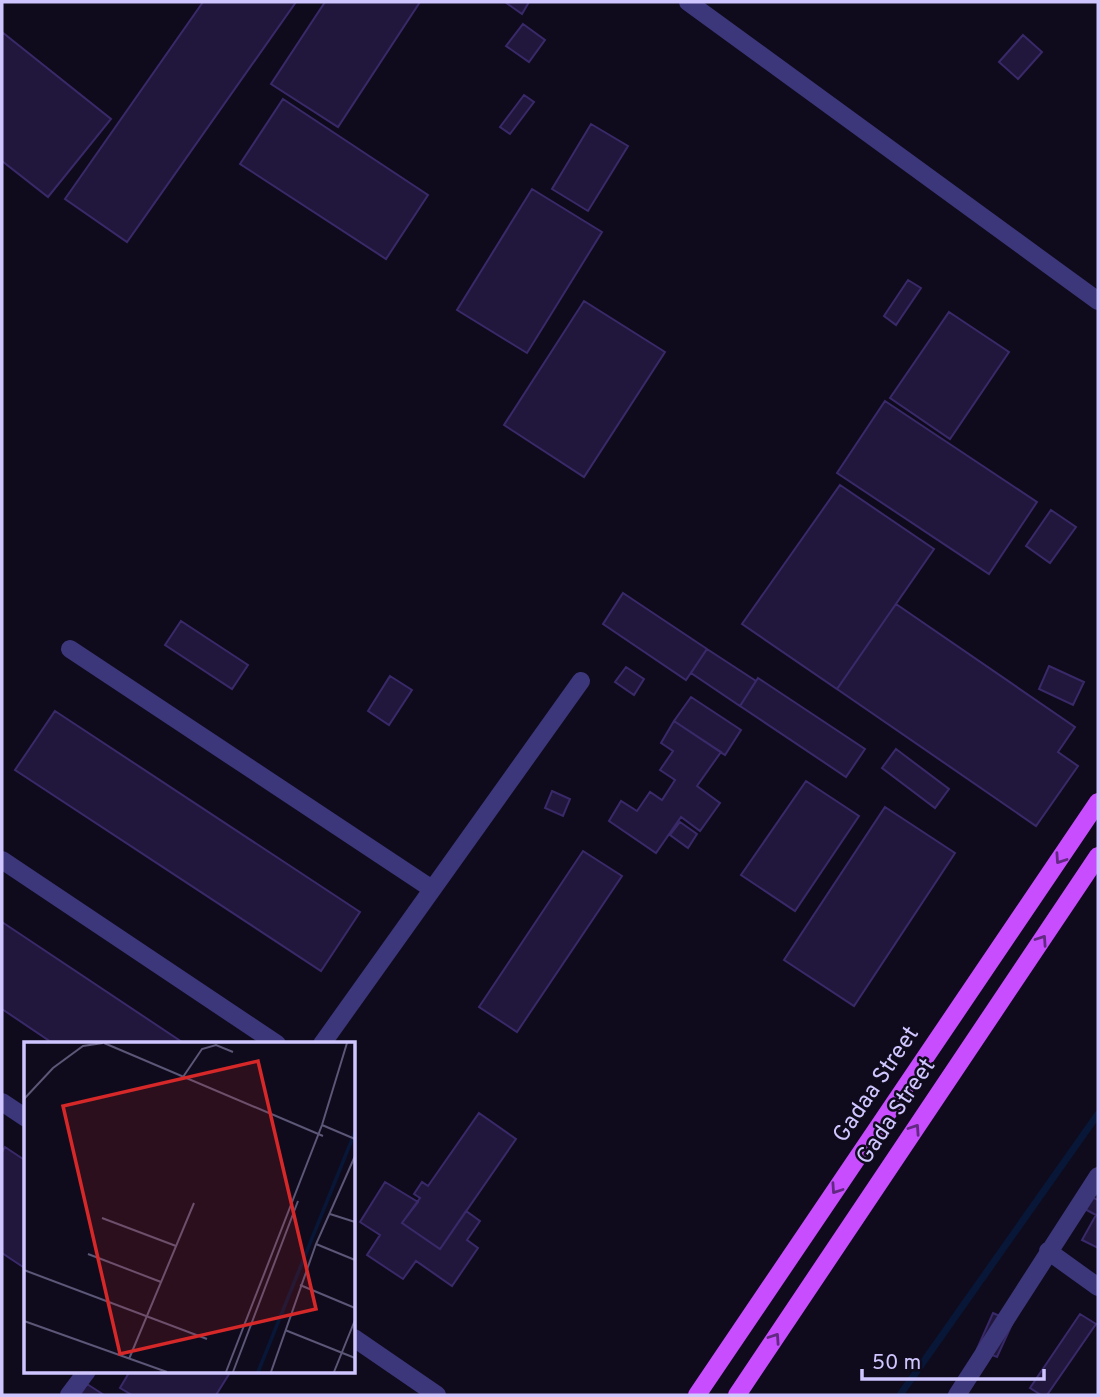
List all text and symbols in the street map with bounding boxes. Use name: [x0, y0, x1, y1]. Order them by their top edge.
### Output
one-way arrow: [1056, 851, 1068, 864]
one-way arrow: [1034, 935, 1047, 948]
street label: Gadaa Street: [827, 1021, 927, 1149]
inset map: [24, 1042, 355, 1372]
street label: Gada Street: [851, 1053, 943, 1171]
one-way arrow: [907, 1124, 919, 1137]
one-way arrow: [832, 1181, 844, 1194]
one-way arrow: [766, 1333, 779, 1346]
scale bar: [862, 1338, 1044, 1382]
text: 50 m: [872, 1350, 921, 1377]

